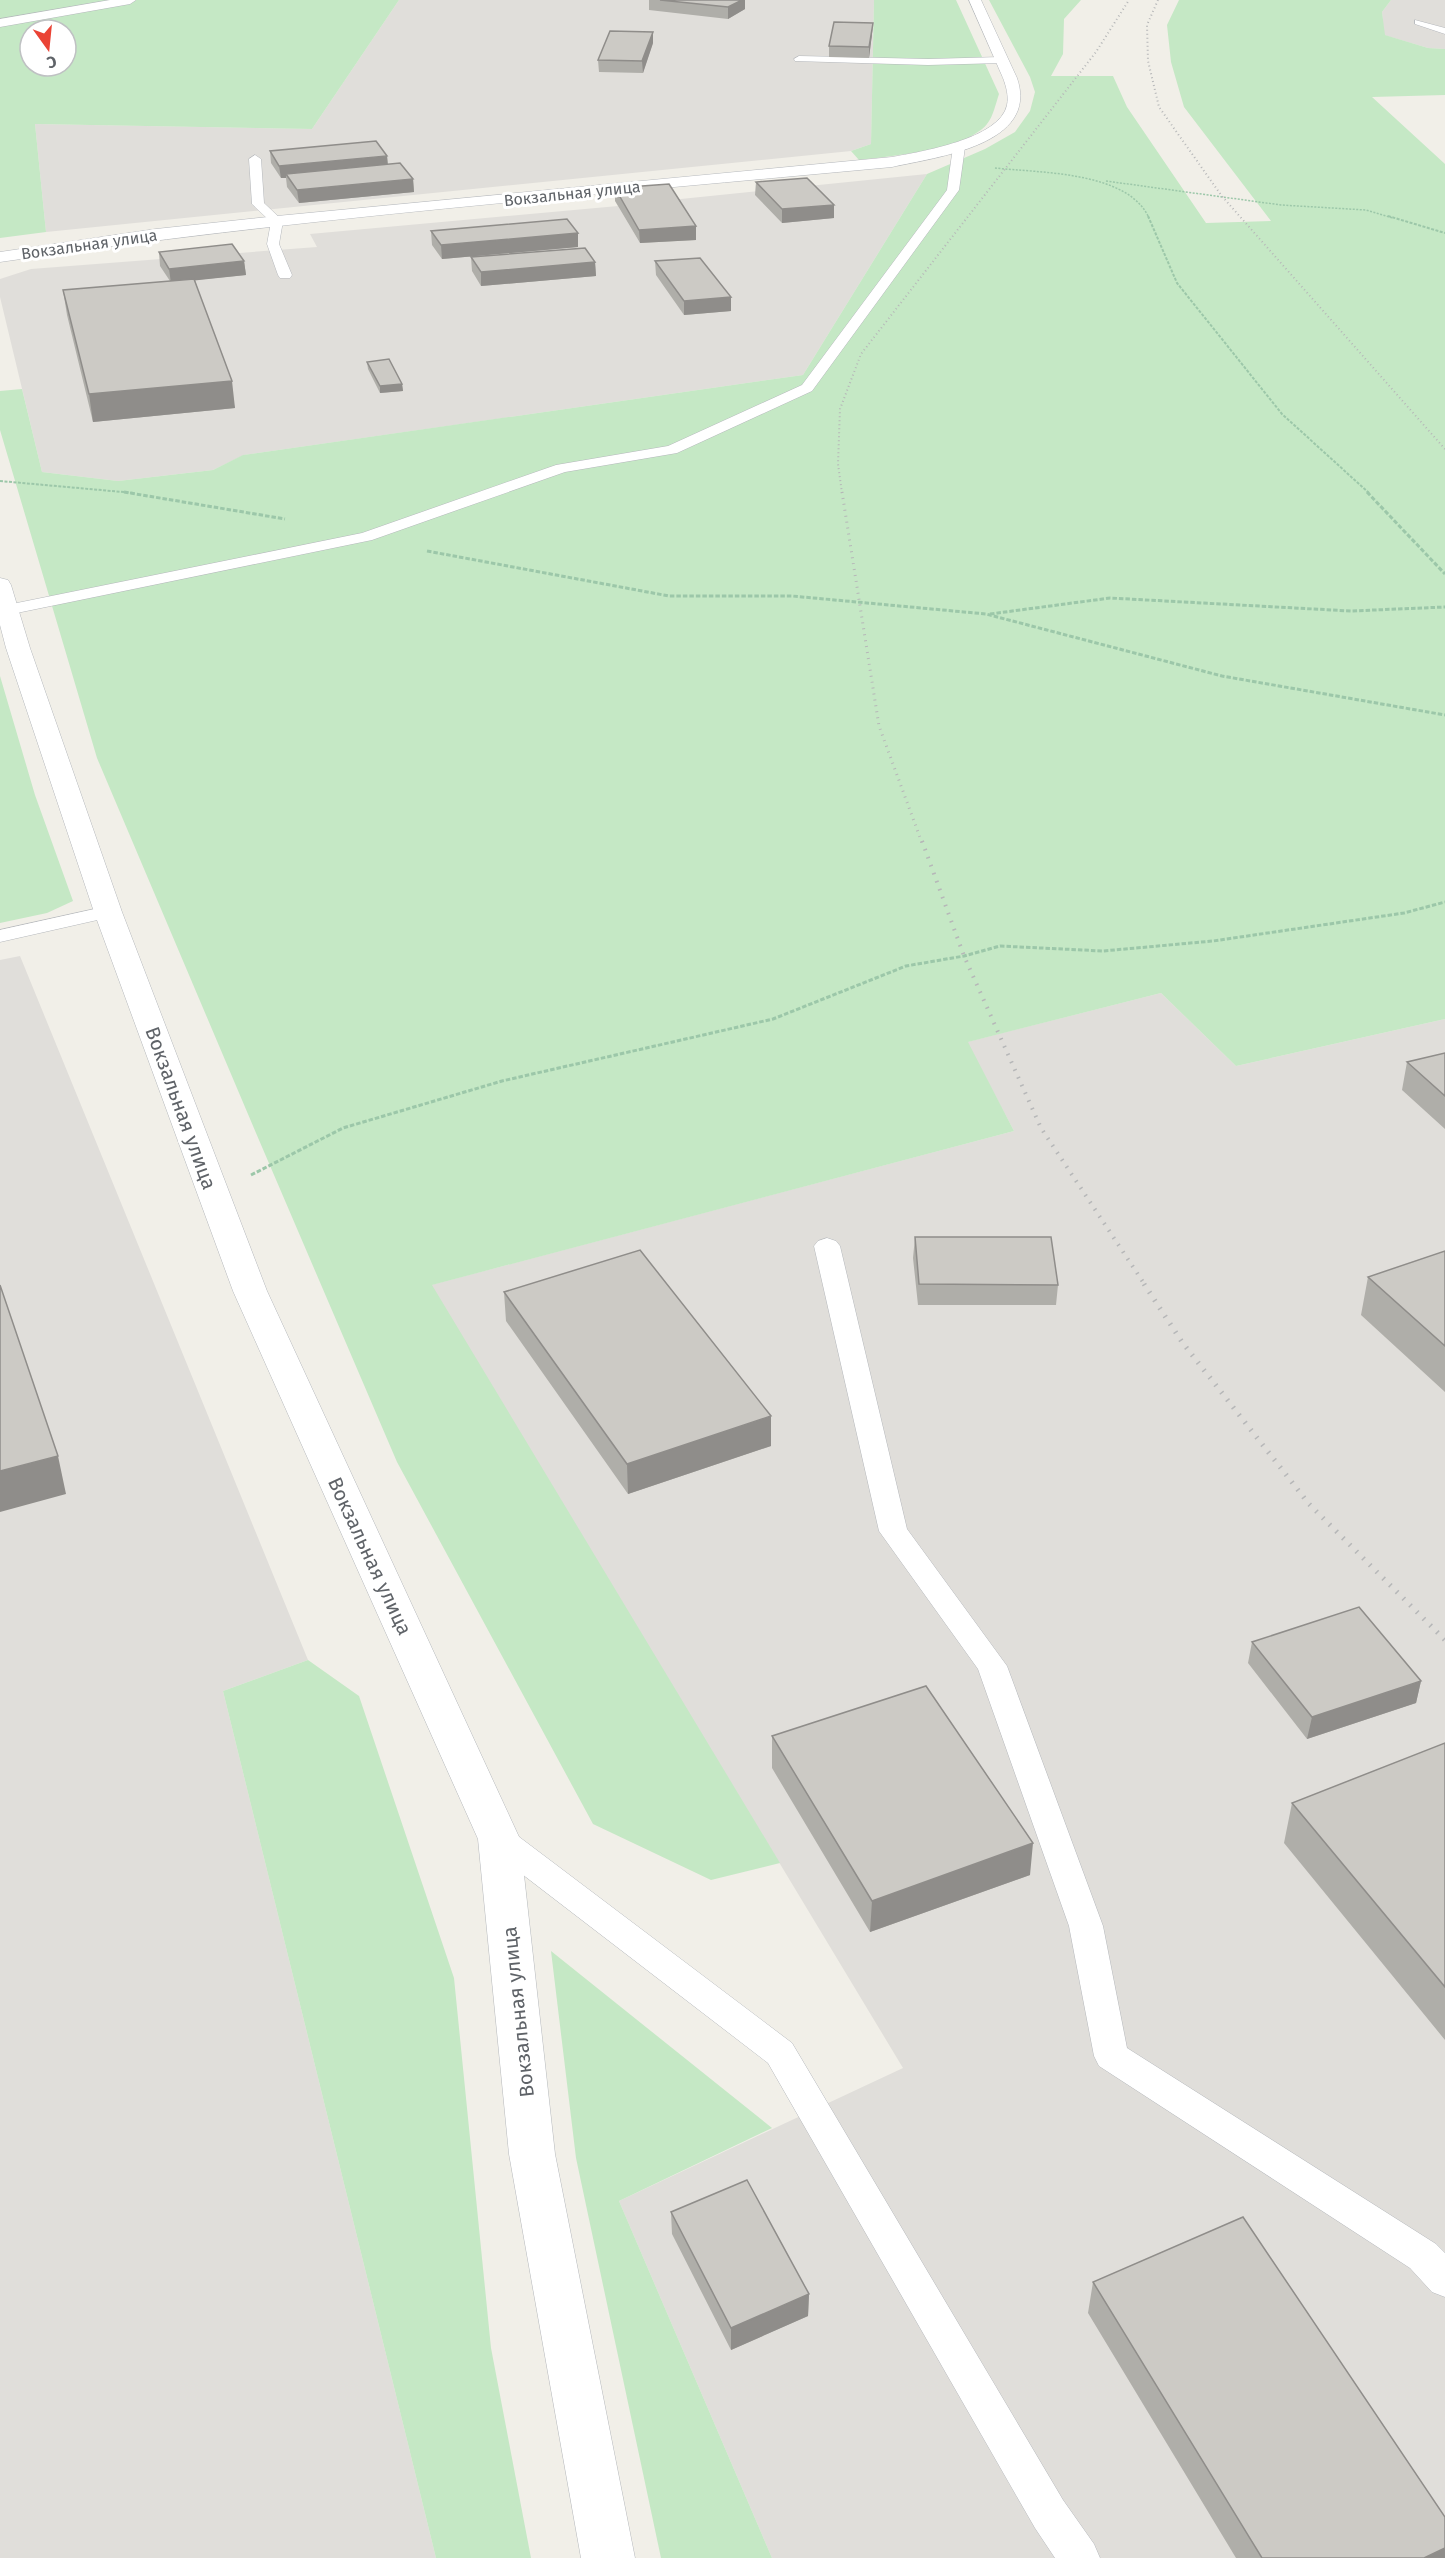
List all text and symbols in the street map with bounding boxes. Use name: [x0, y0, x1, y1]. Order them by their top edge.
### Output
north arrow: [18, 18, 78, 78]
text: С: [44, 52, 59, 73]
street label: Вокзальная улица: [503, 177, 641, 210]
street label: Вокзальная улица: [20, 226, 158, 263]
street label: Вокзальная улица: [140, 1023, 222, 1193]
street label: Вокзальная улица: [323, 1473, 417, 1639]
street label: Вокзальная улица: [497, 1925, 539, 2099]

